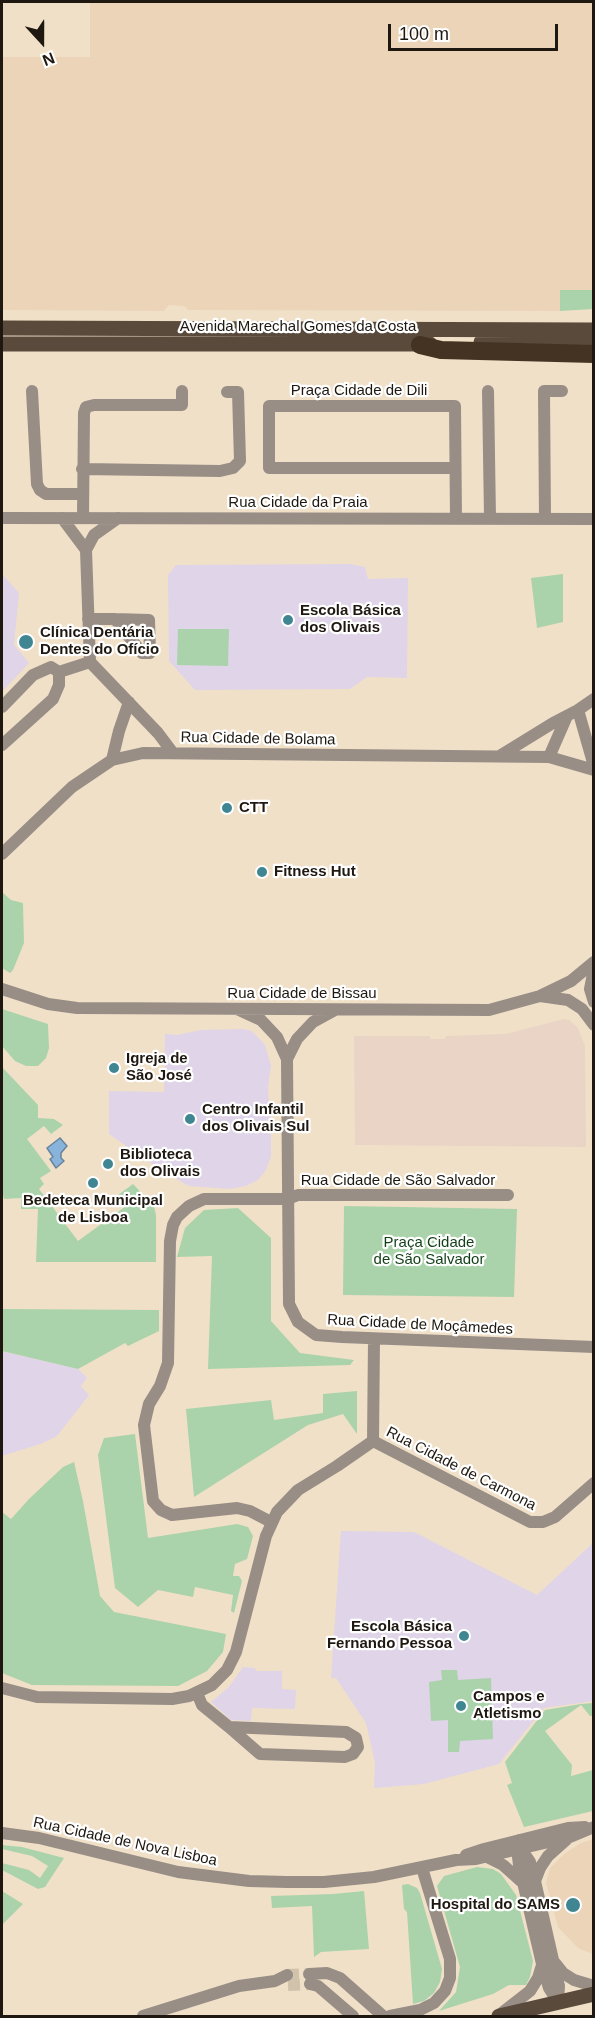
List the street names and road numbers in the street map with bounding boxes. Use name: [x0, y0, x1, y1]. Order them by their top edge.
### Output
street label: Avenida Marechal Gomes da Costa: [180, 318, 416, 336]
street label: Praça Cidade de Dili: [291, 382, 427, 400]
street label: Rua Cidade da Praia: [228, 494, 368, 512]
street label: Rua Cidade de Bolama: [180, 729, 336, 749]
street label: Rua Cidade de Bissau: [227, 985, 377, 1003]
street label: Rua Cidade de São Salvador: [301, 1172, 495, 1190]
street label: Rua Cidade de Moçâmedes: [327, 1311, 513, 1339]
street label: Rua Cidade de Carmona: [383, 1423, 539, 1515]
street label: Rua Cidade de Nova Lisboa: [31, 1814, 219, 1870]

